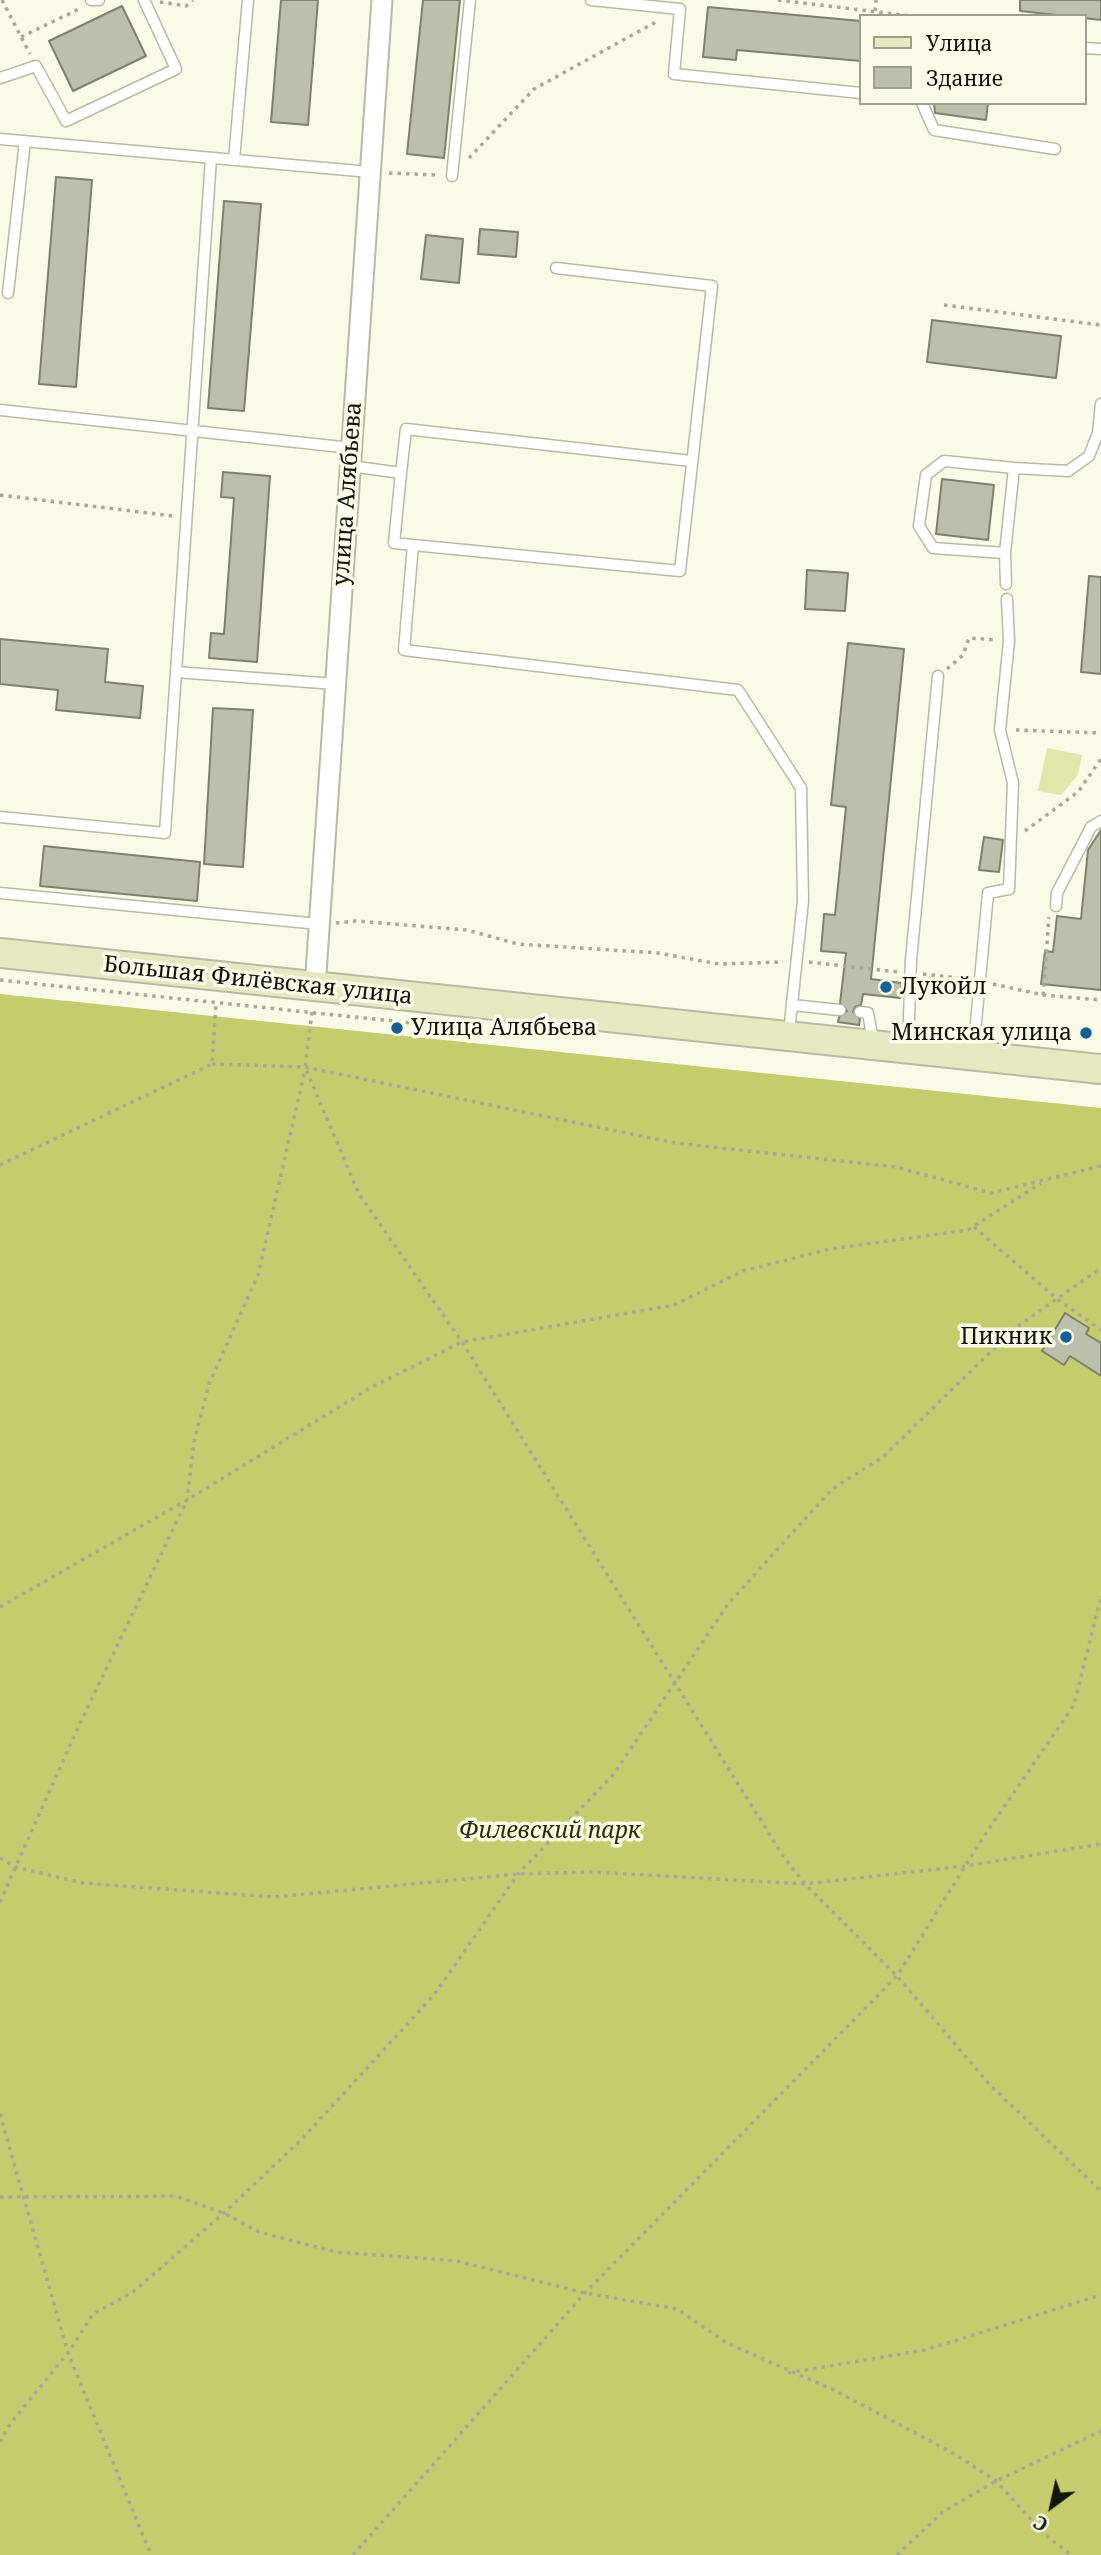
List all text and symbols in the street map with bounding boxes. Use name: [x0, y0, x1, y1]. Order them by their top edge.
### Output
legend: [860, 14, 1087, 105]
text: Улица: [926, 29, 993, 57]
text: Здание: [926, 64, 1003, 92]
street label: улица Алябьева: [328, 401, 368, 587]
street label: Большая Филёвская улица: [102, 951, 414, 1011]
place label: Лукойл: [900, 973, 986, 1001]
marker: Лукойл: [878, 979, 894, 995]
place label: Улица Алябьева: [411, 1014, 597, 1042]
place label: Минская улица: [891, 1019, 1072, 1047]
marker: Улица Алябьева: [389, 1020, 405, 1036]
marker: Минская улица: [1078, 1025, 1094, 1041]
place label: Пикник: [960, 1323, 1052, 1351]
marker: Пикник: [1058, 1329, 1074, 1345]
park label: Филевский парк: [459, 1817, 641, 1845]
north arrow: [1017, 2471, 1087, 2541]
text: С: [1028, 2509, 1053, 2538]

